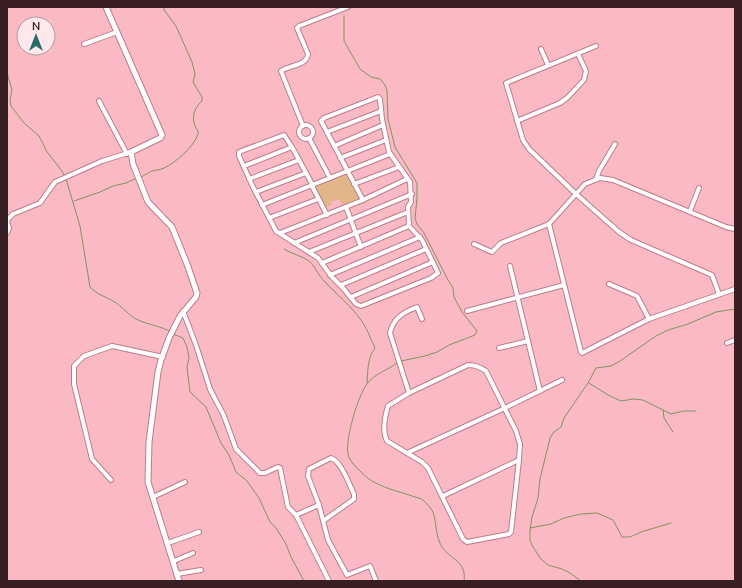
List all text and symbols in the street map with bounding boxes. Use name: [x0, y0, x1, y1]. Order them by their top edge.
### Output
north arrow: [16, 16, 56, 56]
text: N: [32, 19, 40, 34]

